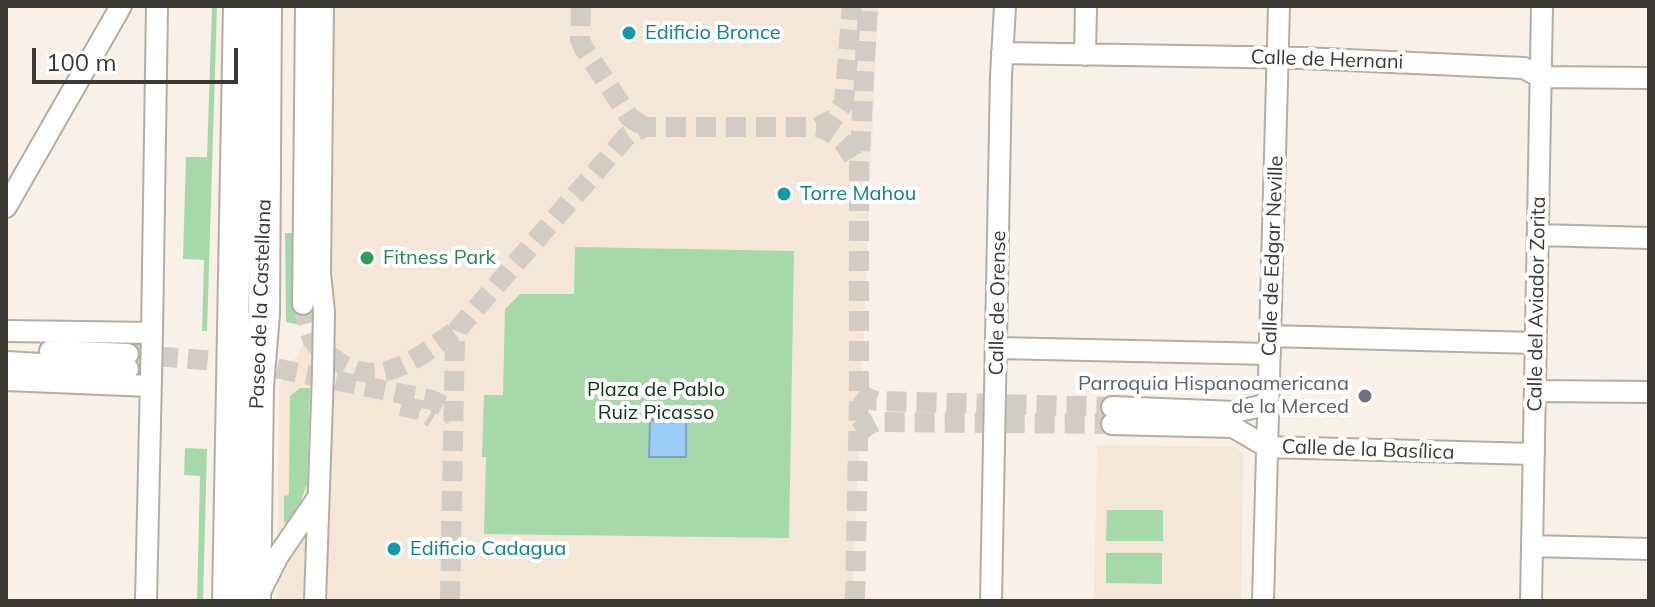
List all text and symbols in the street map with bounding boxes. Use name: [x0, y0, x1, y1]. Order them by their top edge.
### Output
place label: Edificio Bronce: [645, 21, 781, 45]
marker: Edificio Bronce: [620, 24, 638, 42]
scale bar: [36, 32, 242, 82]
street label: Calle de Hernani: [1250, 45, 1404, 75]
text: 100 m: [46, 47, 117, 77]
street label: Calle de Edgar Neville: [1258, 155, 1288, 357]
place label: Torre Mahou: [800, 182, 916, 206]
marker: Torre Mahou: [775, 185, 793, 203]
street label: Calle del Aviador Zorita: [1523, 196, 1551, 412]
street label: Paseo de la Castellana: [245, 199, 277, 409]
street label: Calle de Orense: [985, 230, 1011, 376]
place label: Fitness Park: [383, 246, 496, 270]
marker: Fitness Park: [358, 249, 376, 267]
place label: Parroquia Hispanoamericana de la Merced: [1078, 372, 1349, 419]
park label: Plaza de Pablo Ruiz Picasso: [587, 378, 725, 425]
marker: Parroquia Hispanoamericana de la Merced: [1356, 387, 1374, 405]
street label: Calle de la Basílica: [1281, 435, 1455, 465]
place label: Edificio Cadagua: [410, 537, 566, 561]
marker: Edificio Cadagua: [385, 540, 403, 558]

